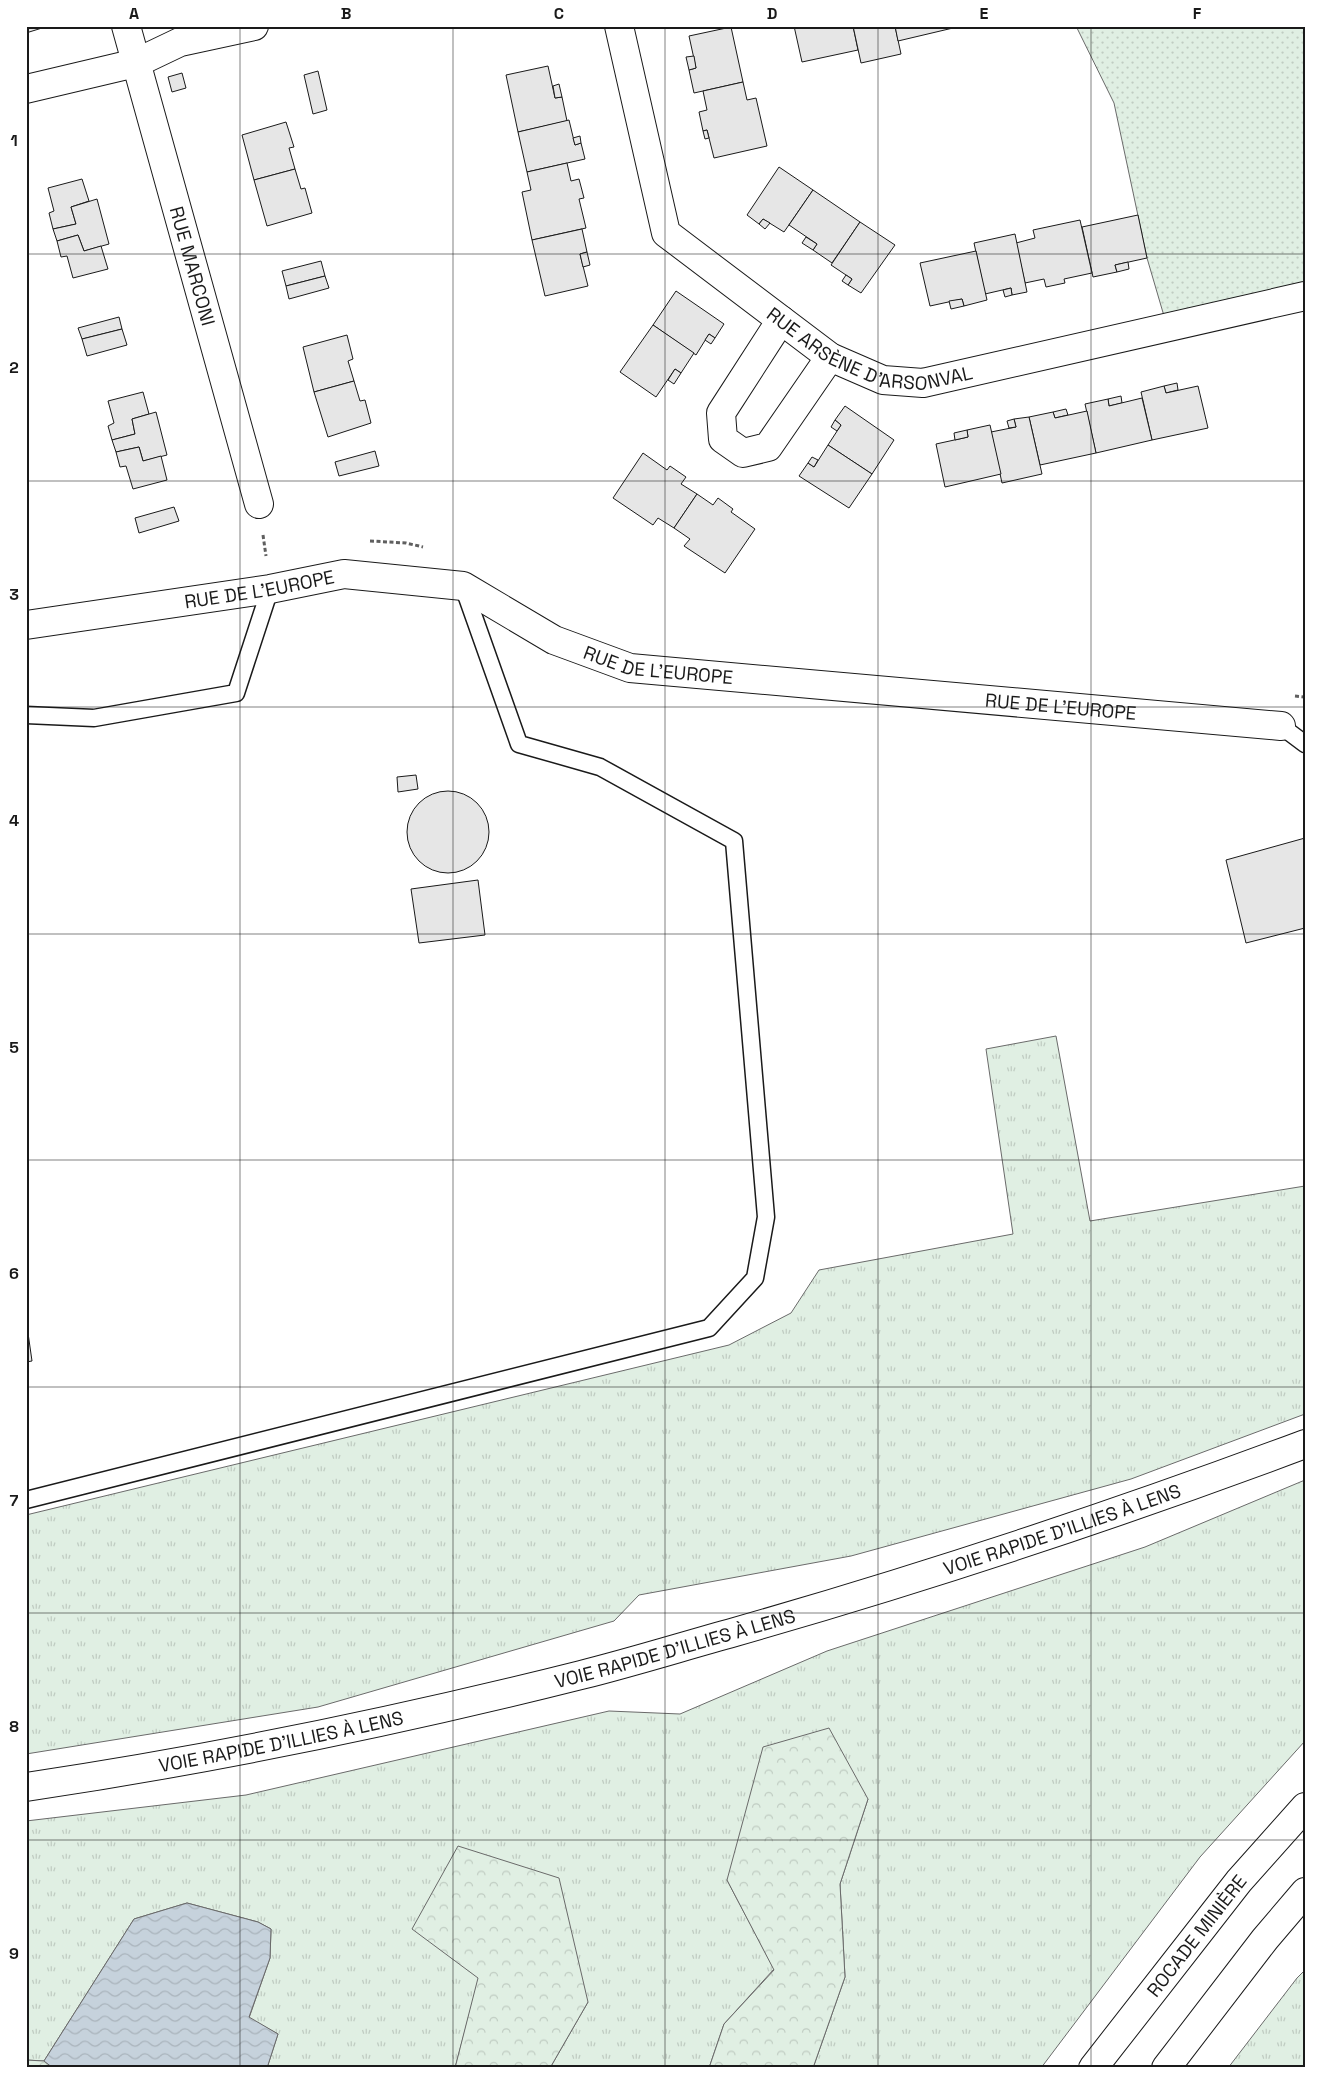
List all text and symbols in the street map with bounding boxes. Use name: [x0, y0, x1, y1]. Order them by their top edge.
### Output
text: A: [129, 3, 139, 24]
text: B: [341, 3, 351, 24]
text: C: [554, 3, 564, 24]
text: D: [767, 3, 777, 24]
text: E: [980, 3, 989, 24]
text: F: [1193, 3, 1202, 24]
text: 1: [10, 130, 18, 151]
street label: RUE MARCONI: [164, 203, 221, 328]
street label: RUE ARSÈNE D'ARSONVAL: [762, 301, 975, 396]
text: 2: [9, 357, 19, 378]
street label: RUE DE L'EUROPE: [183, 564, 336, 614]
text: 3: [9, 584, 19, 605]
street label: RUE DE L'EUROPE: [580, 640, 734, 690]
street label: RUE DE L'EUROPE: [984, 687, 1137, 726]
text: 4: [9, 810, 19, 831]
text: 5: [9, 1037, 19, 1058]
text: 6: [9, 1263, 19, 1284]
street label: VOIE RAPIDE D’ILLIES À LENS: [940, 1478, 1184, 1581]
text: 7: [10, 1490, 19, 1511]
street label: VOIE RAPIDE D’ILLIES À LENS: [552, 1603, 798, 1694]
street label: VOIE RAPIDE D’ILLIES À LENS: [157, 1705, 406, 1778]
text: 8: [9, 1716, 19, 1737]
street label: ROCADE MINIÈRE: [1141, 1869, 1252, 2002]
text: 9: [9, 1943, 19, 1964]

